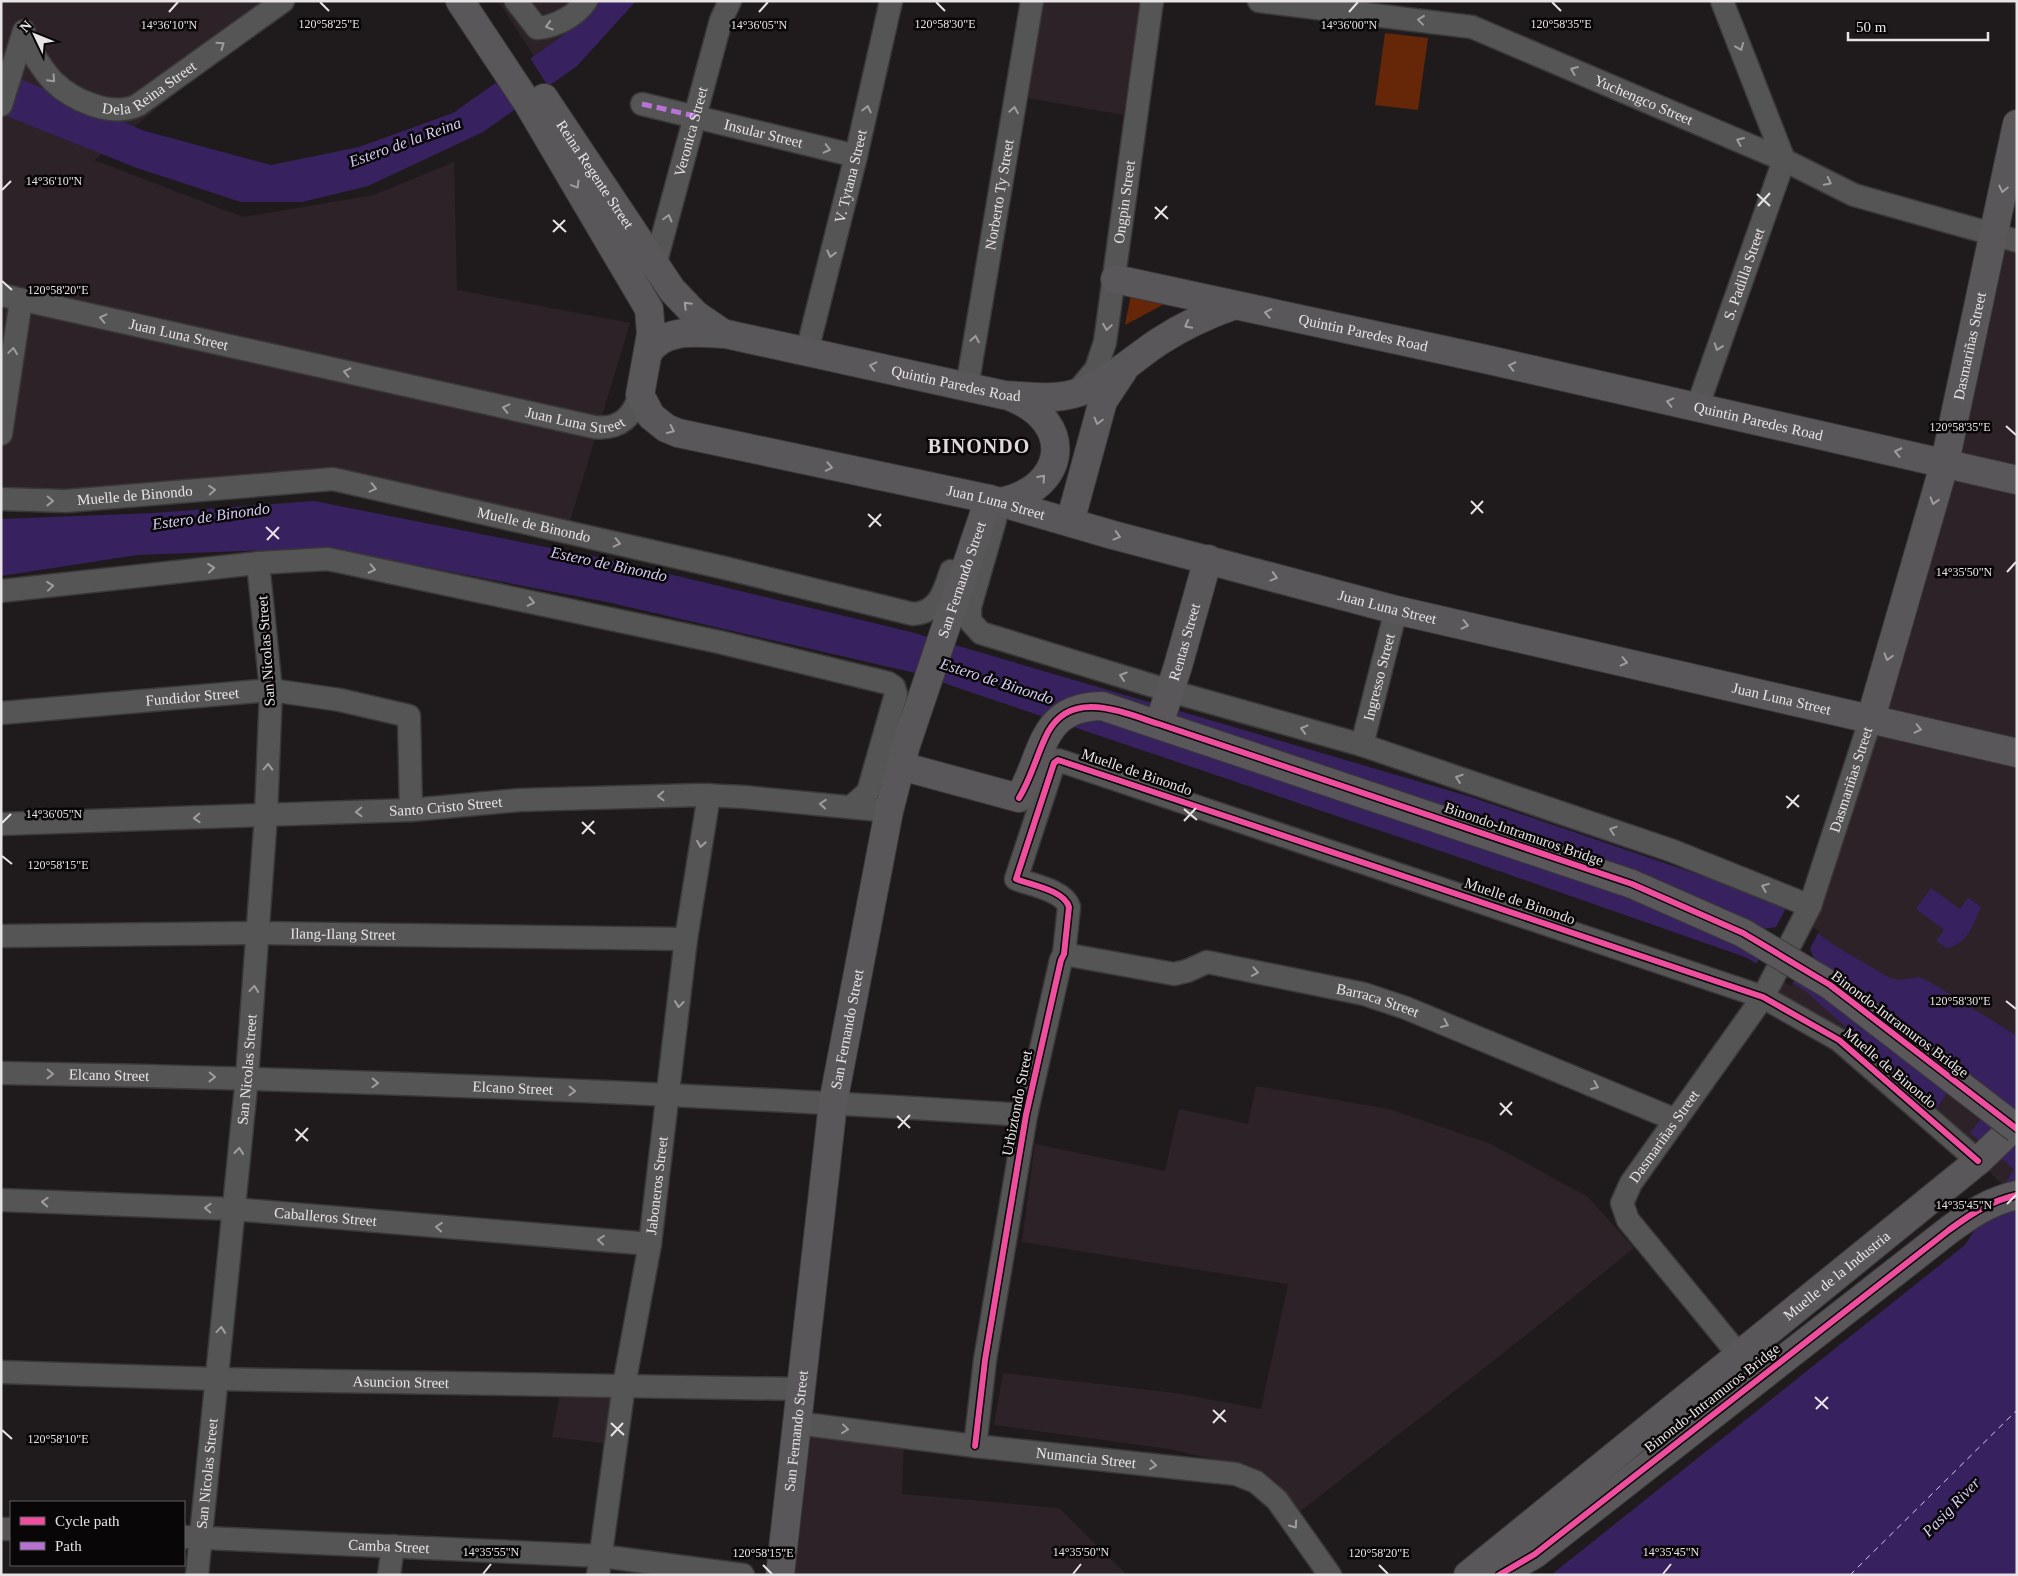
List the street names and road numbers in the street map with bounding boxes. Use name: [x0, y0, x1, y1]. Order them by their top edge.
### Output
street label: Dela Reina Street: [101, 57, 200, 117]
street label: Yuchengco Street: [1592, 72, 1696, 128]
street label: Veronica Street: [671, 84, 711, 178]
street label: Insular Street: [722, 116, 805, 151]
street label: Reina Regente Street: [553, 117, 637, 232]
street label: V. Tytana Street: [831, 127, 870, 225]
street label: Norberto Ty Street: [982, 137, 1017, 251]
street label: Ongpin Street: [1111, 159, 1138, 245]
street label: S. Padilla Street: [1721, 225, 1768, 322]
street label: Dasmariñas Street: [1950, 290, 1989, 401]
street label: Quintin Paredes Road: [1297, 311, 1430, 355]
street label: Juan Luna Street: [128, 316, 230, 353]
street label: Quintin Paredes Road: [890, 362, 1022, 404]
street label: Quintin Paredes Road: [1692, 399, 1825, 444]
street label: Juan Luna Street: [524, 404, 629, 435]
street label: Juan Luna Street: [945, 482, 1048, 523]
street label: Muelle de Binondo: [76, 483, 193, 508]
street label: Muelle de Binondo: [476, 504, 592, 545]
street label: San Fernando Street: [935, 519, 989, 640]
street label: Juan Luna Street: [1336, 587, 1439, 627]
street label: San Nicolas Street: [254, 594, 278, 707]
street label: Rentas Street: [1166, 601, 1203, 683]
street label: Ingresso Street: [1360, 631, 1398, 723]
street label: Juan Luna Street: [1731, 680, 1833, 718]
street label: Fundidor Street: [145, 685, 241, 709]
street label: Dasmariñas Street: [1826, 724, 1876, 834]
street label: Muelle de Binondo: [1080, 746, 1194, 798]
street label: Santo Cristo Street: [389, 794, 504, 819]
street label: Binondo-Intramuros Bridge: [1442, 799, 1606, 869]
street label: Muelle de Binondo: [1463, 875, 1577, 927]
street label: Ilang-Ilang Street: [290, 925, 397, 943]
street label: San Fernando Street: [828, 967, 867, 1091]
street label: Binondo-Intramuros Bridge: [1828, 967, 1972, 1081]
street label: Barraca Street: [1335, 981, 1422, 1021]
street label: San Nicolas Street: [234, 1013, 260, 1126]
street label: Muelle de Binondo: [1840, 1025, 1940, 1111]
street label: Urbiztondo Street: [999, 1048, 1035, 1157]
street label: Elcano Street: [69, 1066, 150, 1084]
street label: Elcano Street: [472, 1078, 554, 1098]
street label: Dasmariñas Street: [1626, 1086, 1703, 1186]
street label: Jaboneros Street: [643, 1135, 671, 1236]
street label: Caballeros Street: [274, 1204, 378, 1229]
street label: Muelle de la Industria: [1780, 1228, 1893, 1323]
street label: Binondo-Intramuros Bridge: [1641, 1340, 1783, 1456]
street label: San Fernando Street: [781, 1369, 811, 1492]
street label: Asuncion Street: [353, 1373, 450, 1391]
street label: San Nicolas Street: [194, 1417, 221, 1529]
street label: Numancia Street: [1035, 1445, 1138, 1471]
street label: Camba Street: [348, 1536, 431, 1556]

